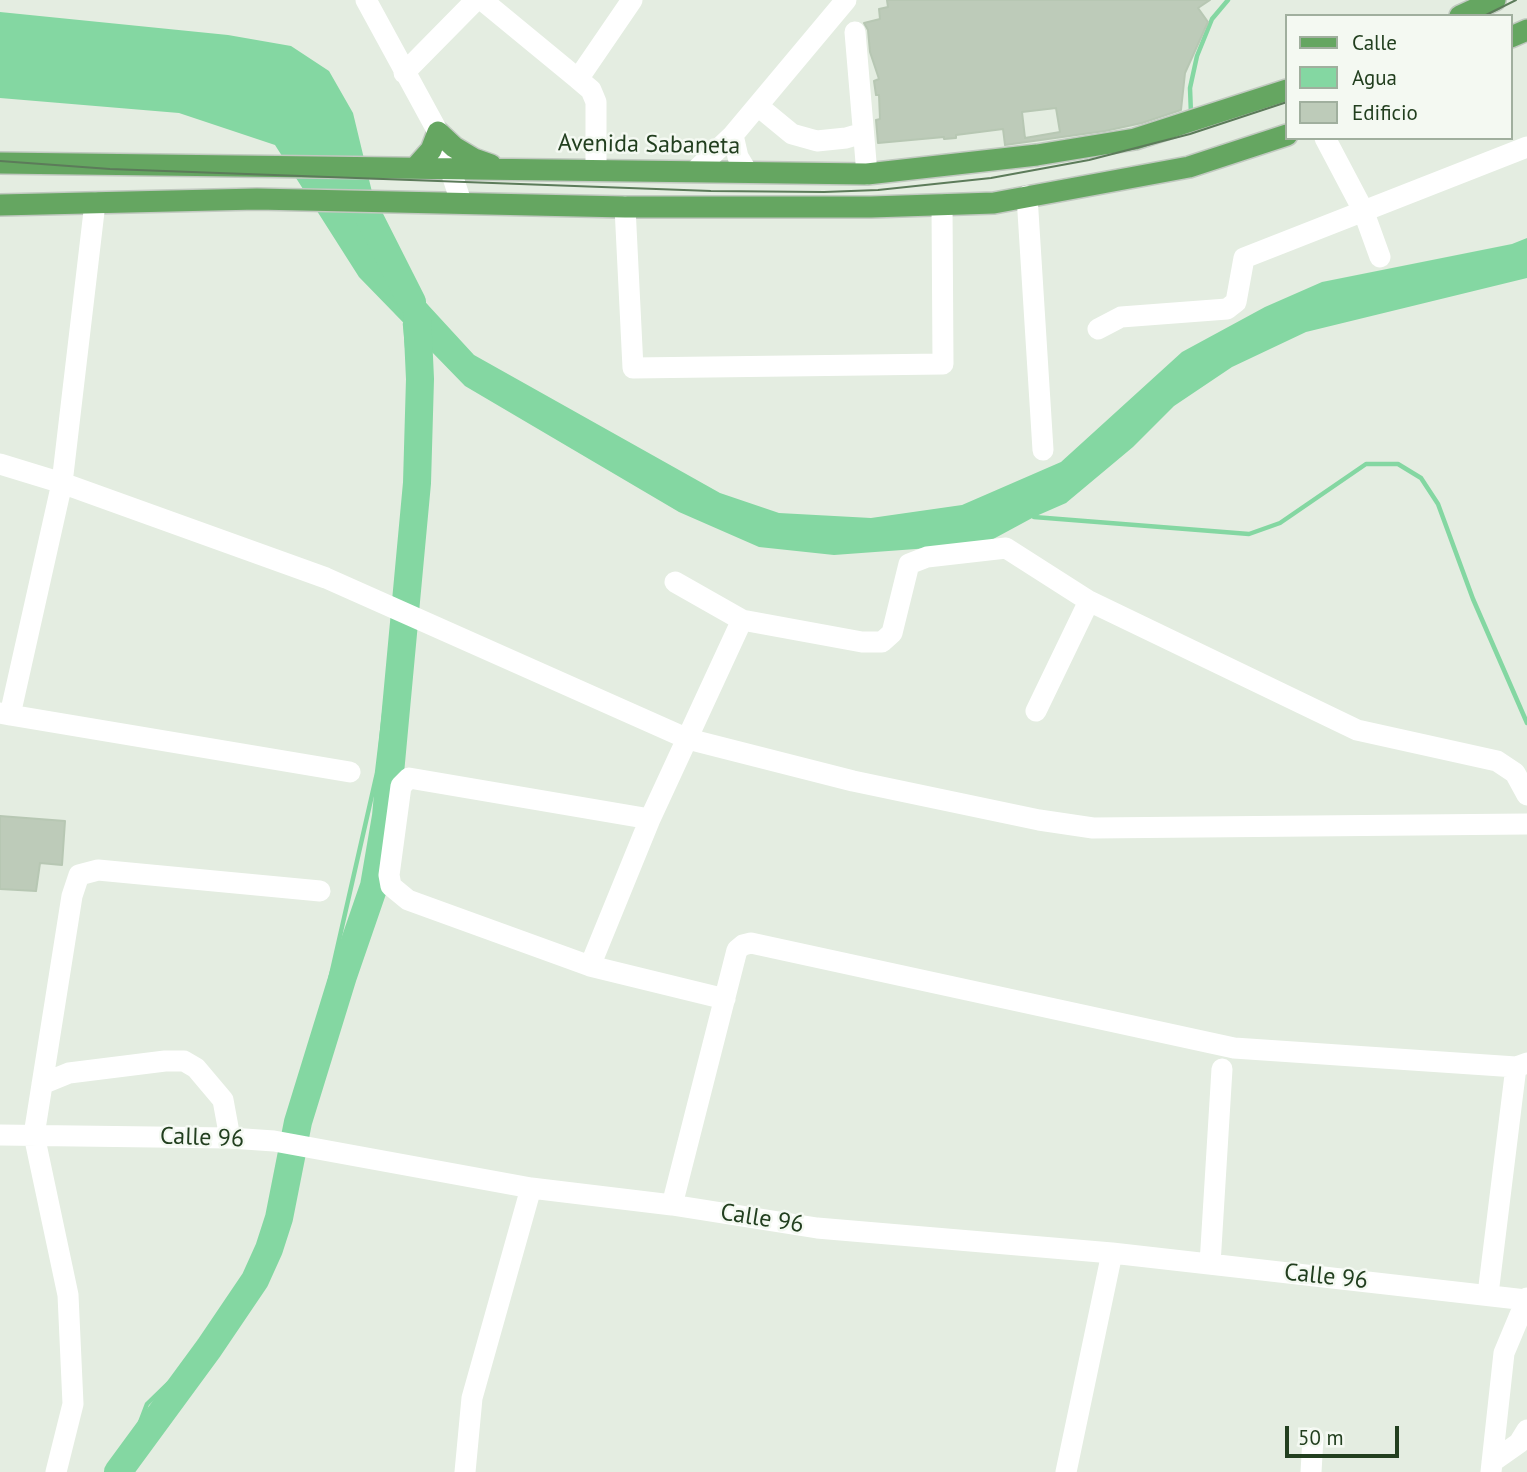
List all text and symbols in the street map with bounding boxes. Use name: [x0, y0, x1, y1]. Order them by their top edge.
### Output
legend: [1286, 14, 1513, 140]
text: Calle: [1352, 29, 1397, 56]
text: Agua: [1352, 64, 1397, 91]
text: Edificio: [1352, 99, 1418, 126]
street label: Avenida Sabaneta: [558, 129, 740, 161]
street label: Calle 96: [160, 1122, 244, 1154]
street label: Calle 96: [718, 1198, 806, 1240]
street label: Calle 96: [1283, 1258, 1369, 1296]
scale bar: [1289, 1412, 1403, 1456]
text: 50 m: [1298, 1424, 1344, 1451]

